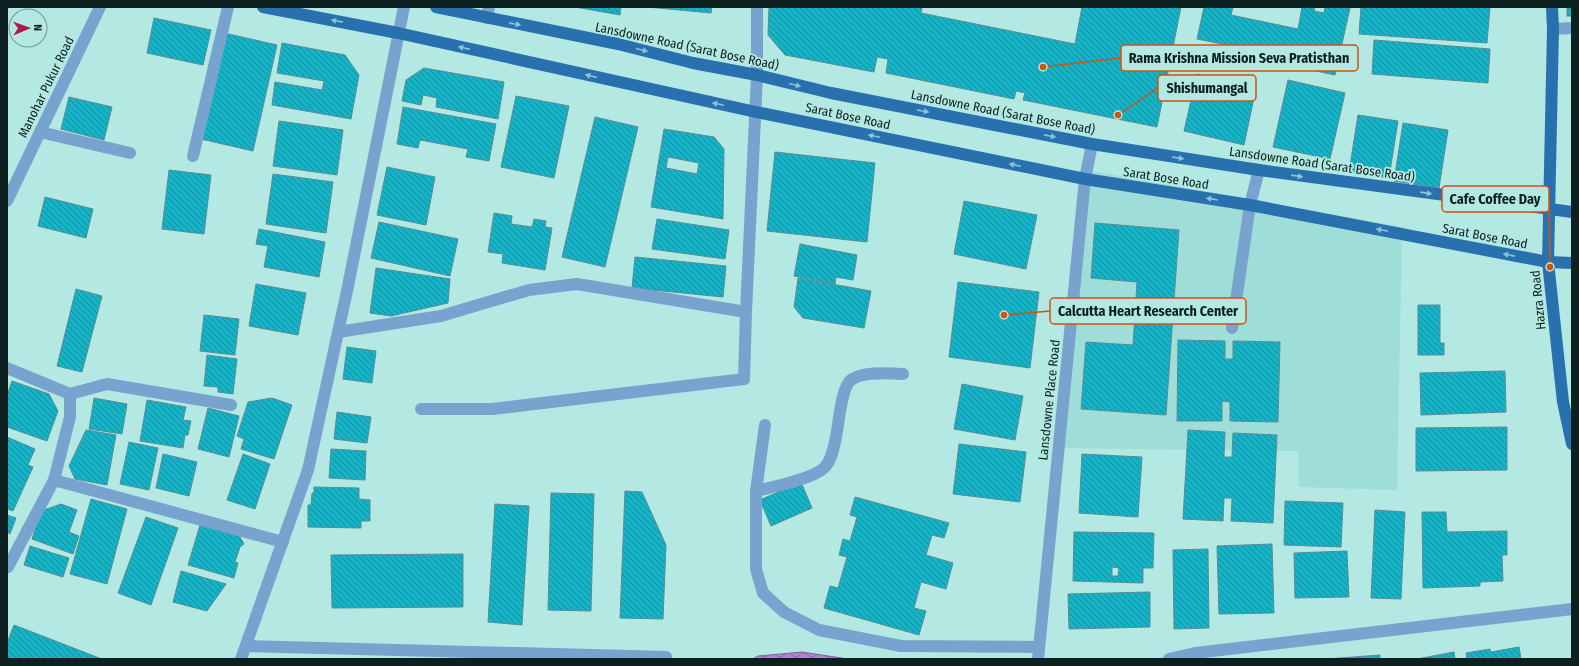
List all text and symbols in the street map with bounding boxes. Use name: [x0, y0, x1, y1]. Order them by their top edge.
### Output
north arrow: [8, 8, 48, 48]
one-way arrow: [331, 18, 343, 24]
street label: Lansdowne Road (Sarat Bose Road): [594, 19, 780, 73]
one-way arrow: [509, 21, 521, 27]
text: N: [31, 24, 44, 31]
street label: Manohar Pukur Road: [15, 34, 77, 140]
one-way arrow: [458, 44, 470, 50]
callout: Rama Krishna Mission Seva Pratisthan: [1121, 45, 1358, 71]
one-way arrow: [636, 48, 648, 54]
text: Rama Krishna Mission Seva Pratisthan: [1129, 50, 1349, 67]
one-way arrow: [585, 73, 597, 79]
callout: Shishumangal: [1158, 75, 1256, 101]
text: Shishumangal: [1166, 80, 1248, 97]
one-way arrow: [789, 82, 802, 88]
street label: Lansdowne Road (Sarat Bose Road): [910, 87, 1097, 137]
one-way arrow: [712, 100, 724, 106]
street label: Sarat Bose Road: [804, 100, 892, 132]
one-way arrow: [916, 108, 929, 114]
one-way arrow: [868, 132, 880, 138]
one-way arrow: [1044, 133, 1056, 139]
street label: Lansdowne Road (Sarat Bose Road): [1228, 144, 1416, 184]
one-way arrow: [1172, 155, 1184, 161]
one-way arrow: [1009, 161, 1021, 167]
street label: Sarat Bose Road: [1122, 164, 1210, 192]
one-way arrow: [1291, 173, 1303, 179]
callout: Cafe Coffee Day: [1442, 186, 1549, 212]
one-way arrow: [1420, 190, 1432, 196]
text: Cafe Coffee Day: [1450, 191, 1541, 208]
one-way arrow: [1206, 196, 1218, 202]
street label: Sarat Bose Road: [1441, 220, 1529, 252]
one-way arrow: [1375, 227, 1388, 233]
one-way arrow: [1503, 251, 1515, 257]
street label: Hazra Road: [1527, 269, 1549, 331]
callout: Calcutta Heart Research Center: [1050, 298, 1246, 324]
text: Calcutta Heart Research Center: [1058, 303, 1239, 320]
street label: Lansdowne Place Road: [1035, 339, 1063, 461]

